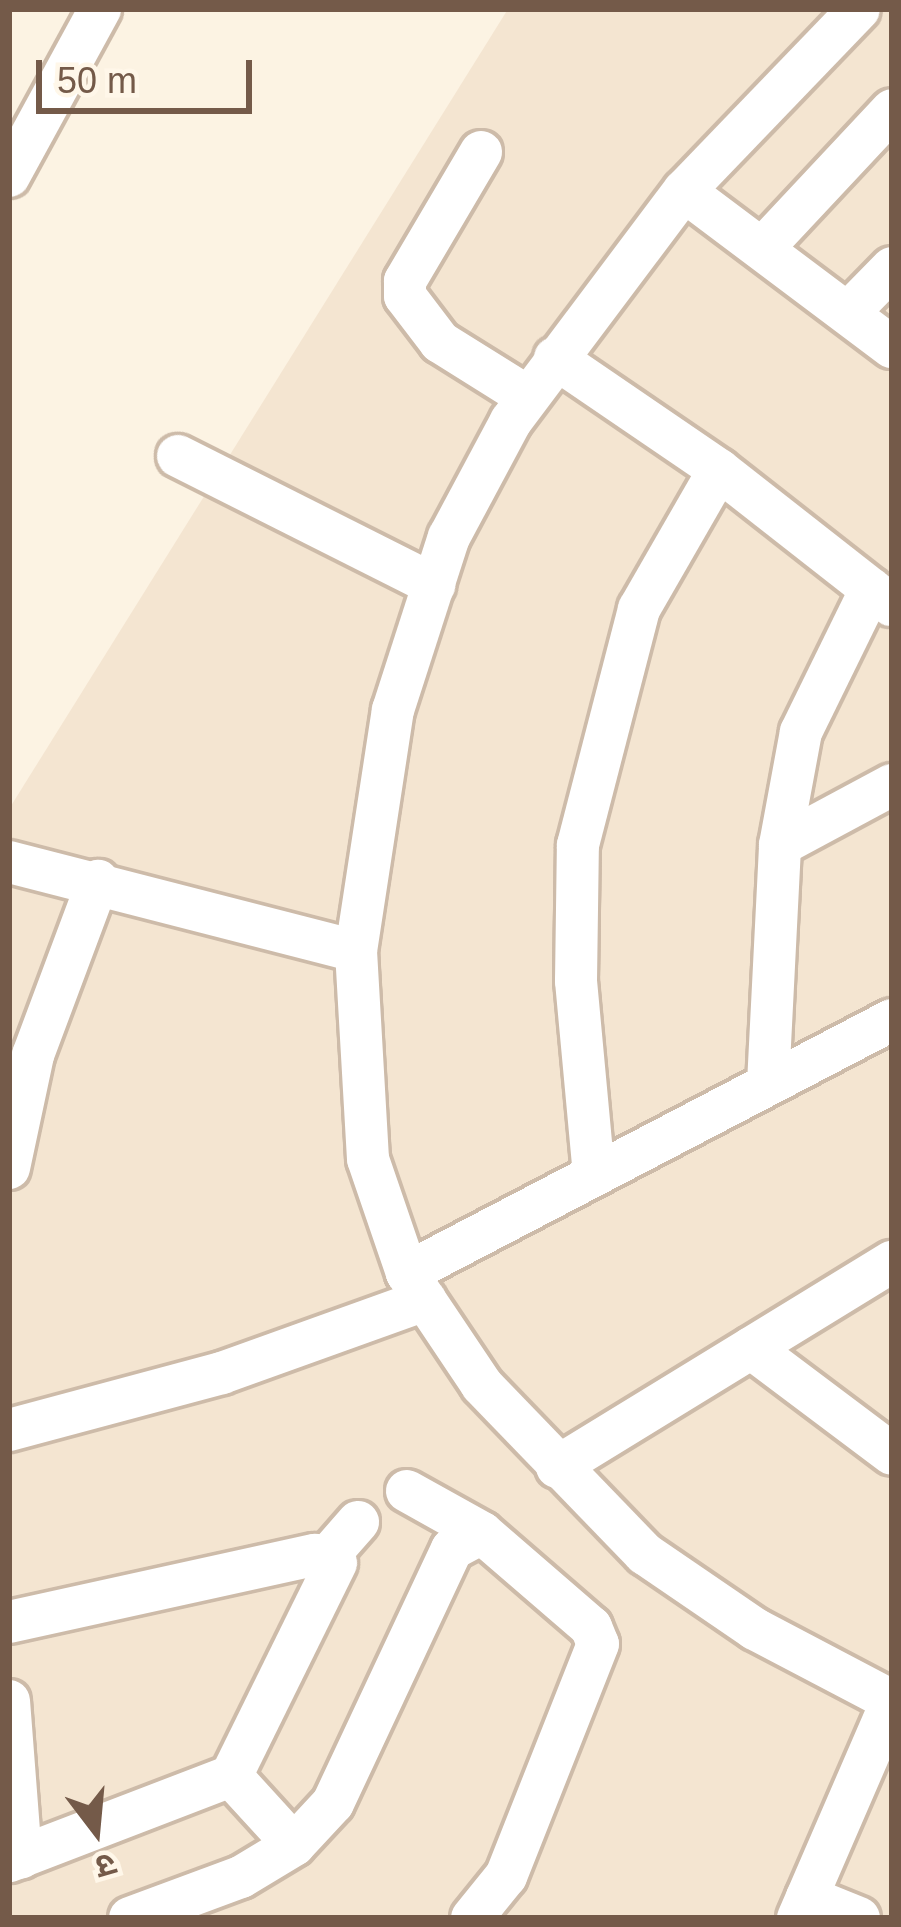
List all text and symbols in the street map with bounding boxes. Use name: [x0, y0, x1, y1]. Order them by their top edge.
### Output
scale bar: [42, 36, 258, 110]
text: 50 m: [57, 60, 137, 101]
north arrow: [36, 1771, 156, 1891]
text: उ: [92, 1846, 120, 1887]

